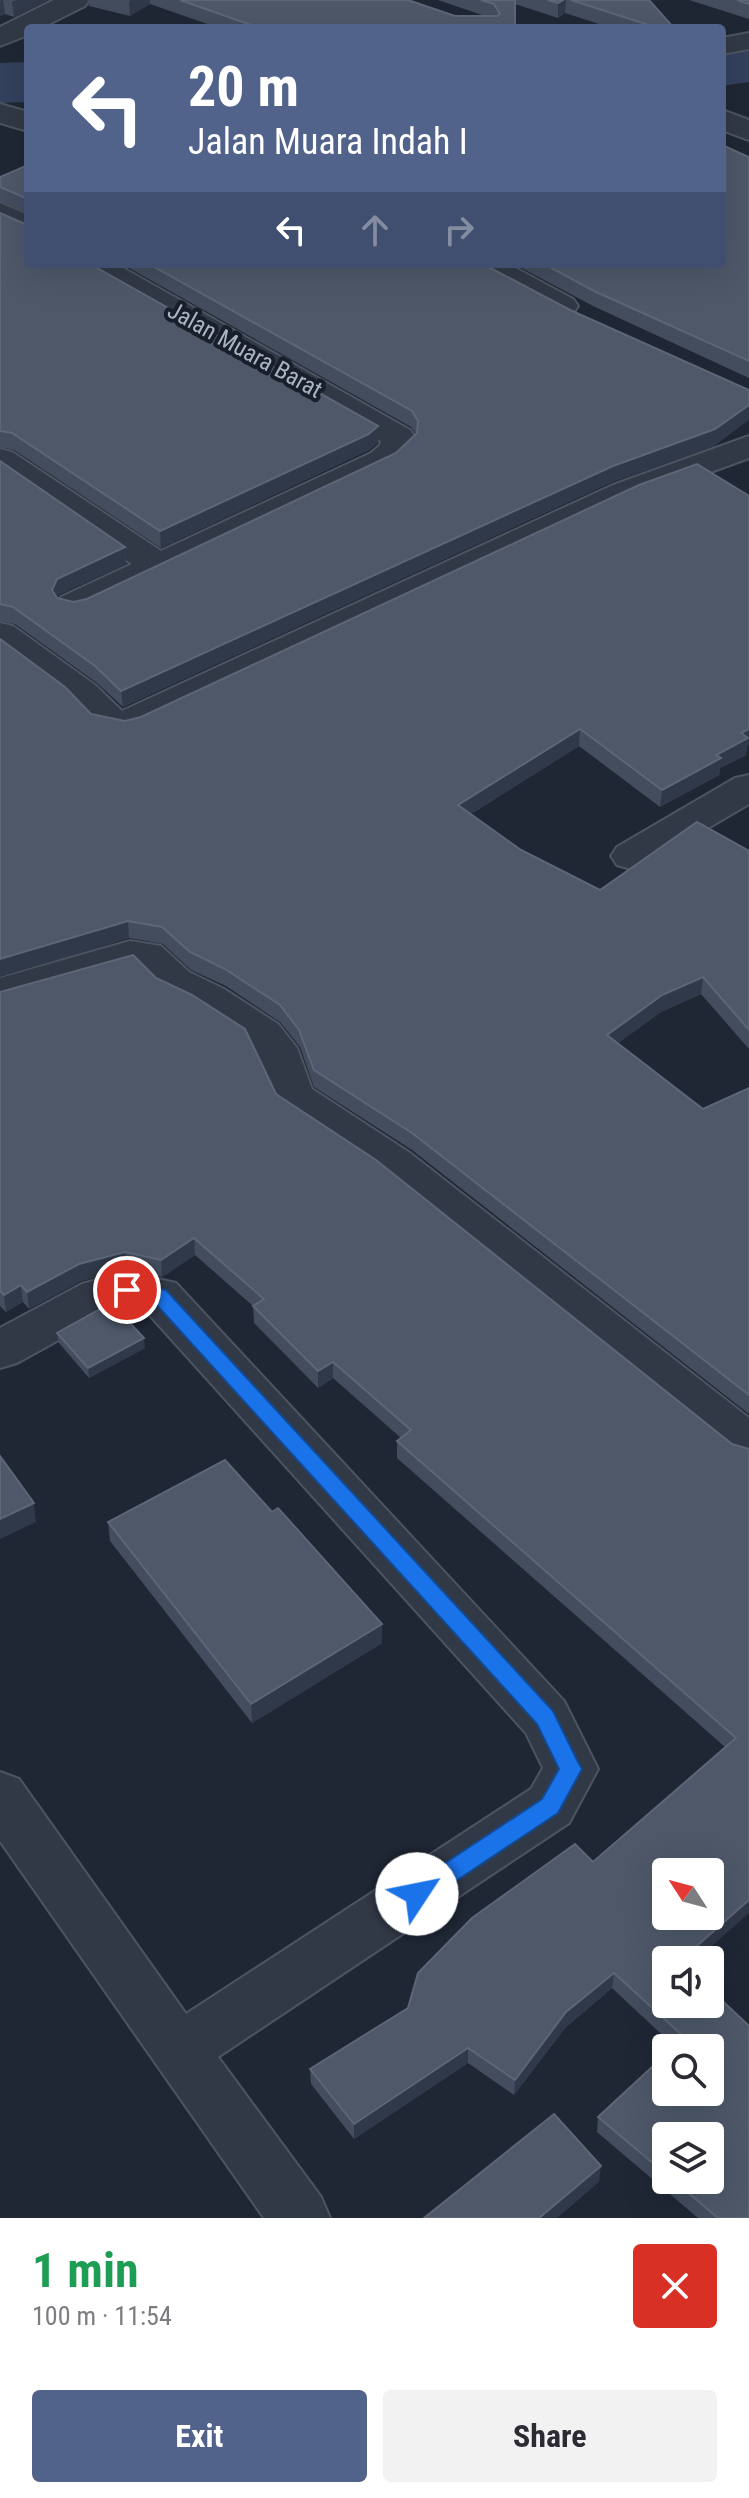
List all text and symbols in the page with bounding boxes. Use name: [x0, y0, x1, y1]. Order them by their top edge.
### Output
text: 20 m: [188, 54, 299, 120]
icon: left: [56, 56, 160, 160]
text: Jalan Muara Indah I: [188, 121, 468, 163]
icon: left: [269, 208, 313, 252]
icon: ahead: [353, 208, 397, 252]
icon: right: [437, 208, 481, 252]
street label: Jalan Muara Barat: [163, 296, 327, 404]
pin: [93, 1256, 161, 1324]
icon: arrive: [105, 1268, 149, 1312]
position arrow: [375, 1852, 459, 1936]
north arrow: [652, 1858, 724, 1930]
map controls: [652, 1858, 724, 2194]
button: sound: [652, 1946, 724, 2018]
button: search: [652, 2034, 724, 2106]
button: layers: [652, 2122, 724, 2194]
text: 1 min: [32, 2242, 139, 2299]
button: close: [633, 2244, 717, 2328]
text: 100 m · 11:54: [32, 2301, 172, 2331]
button: Exit: [32, 2390, 367, 2482]
button: Share: [383, 2390, 717, 2482]

